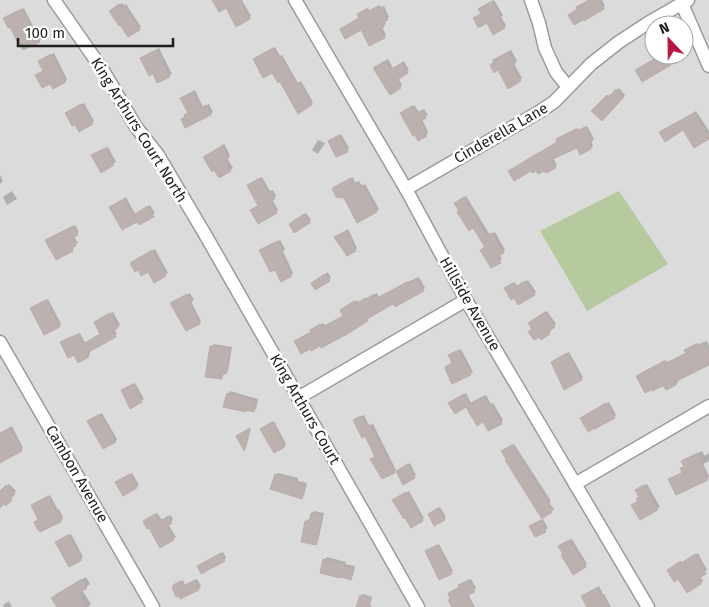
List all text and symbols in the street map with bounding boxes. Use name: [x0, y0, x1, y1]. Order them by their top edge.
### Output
scale bar: [18, 15, 172, 47]
north arrow: [644, 15, 694, 65]
text: N: [657, 19, 672, 38]
text: 100 m: [25, 24, 65, 42]
street label: King Arthurs Court North: [87, 54, 191, 206]
street label: Cinderella Lane: [451, 99, 551, 167]
street label: Hillside Avenue: [436, 254, 504, 354]
street label: King Arthurs Court: [266, 351, 344, 468]
street label: Cambon Avenue: [42, 422, 112, 526]

